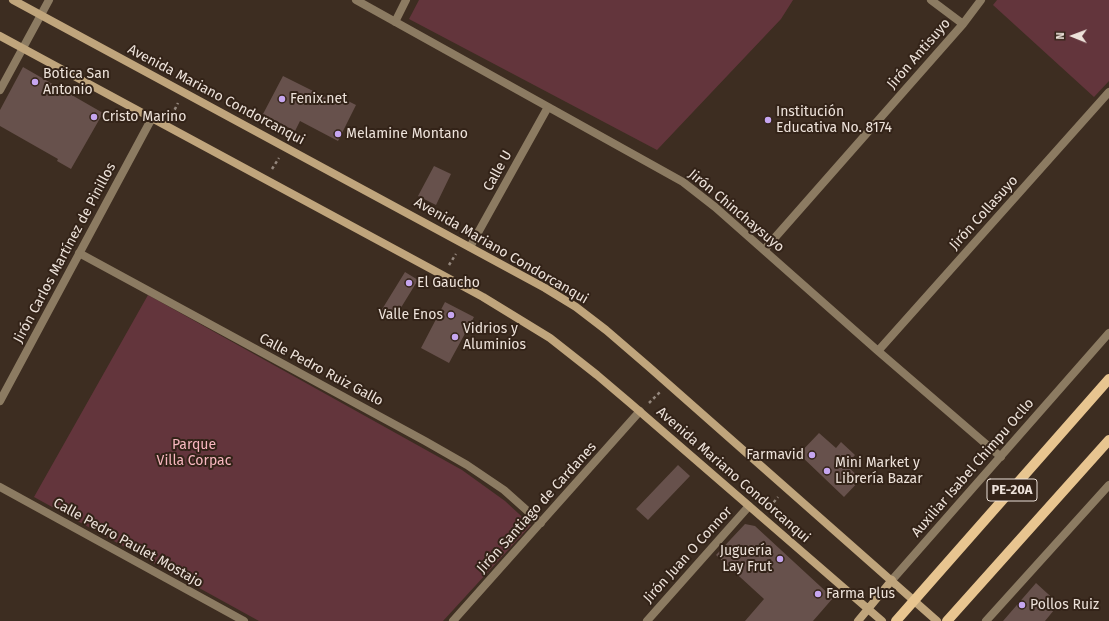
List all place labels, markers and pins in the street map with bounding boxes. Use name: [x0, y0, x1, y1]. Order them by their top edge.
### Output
place label: Botica San Antonio: [43, 66, 110, 98]
marker: Botica San Antonio: [30, 77, 40, 87]
place label: Fenix.net: [290, 91, 347, 107]
marker: Fenix.net: [277, 94, 287, 104]
place label: Institución Educativa No. 8174: [776, 104, 892, 136]
place label: Cristo Marino: [102, 109, 186, 125]
marker: Cristo Marino: [89, 112, 99, 122]
marker: Institución Educativa No. 8174: [763, 115, 773, 125]
place label: Melamine Montano: [346, 126, 468, 142]
marker: Melamine Montano: [333, 129, 343, 139]
place label: El Gaucho: [417, 275, 480, 291]
marker: El Gaucho: [404, 278, 414, 288]
place label: Valle Enos: [379, 307, 443, 323]
marker: Valle Enos: [446, 310, 456, 320]
place label: Vidrios y Aluminios: [463, 321, 526, 354]
marker: Vidrios y Aluminios: [450, 332, 460, 342]
place label: Farmavid: [746, 447, 804, 463]
marker: Farmavid: [807, 450, 817, 460]
place label: Mini Market y Librería Bazar: [835, 455, 923, 488]
marker: Mini Market y Librería Bazar: [822, 466, 832, 476]
place label: Juguería Lay Frut: [720, 543, 772, 576]
marker: Juguería Lay Frut: [775, 554, 785, 564]
place label: Farma Plus: [826, 586, 895, 602]
marker: Farma Plus: [813, 589, 823, 599]
place label: Pollos Ruiz: [1030, 597, 1099, 613]
marker: Pollos Ruiz: [1017, 600, 1027, 610]

